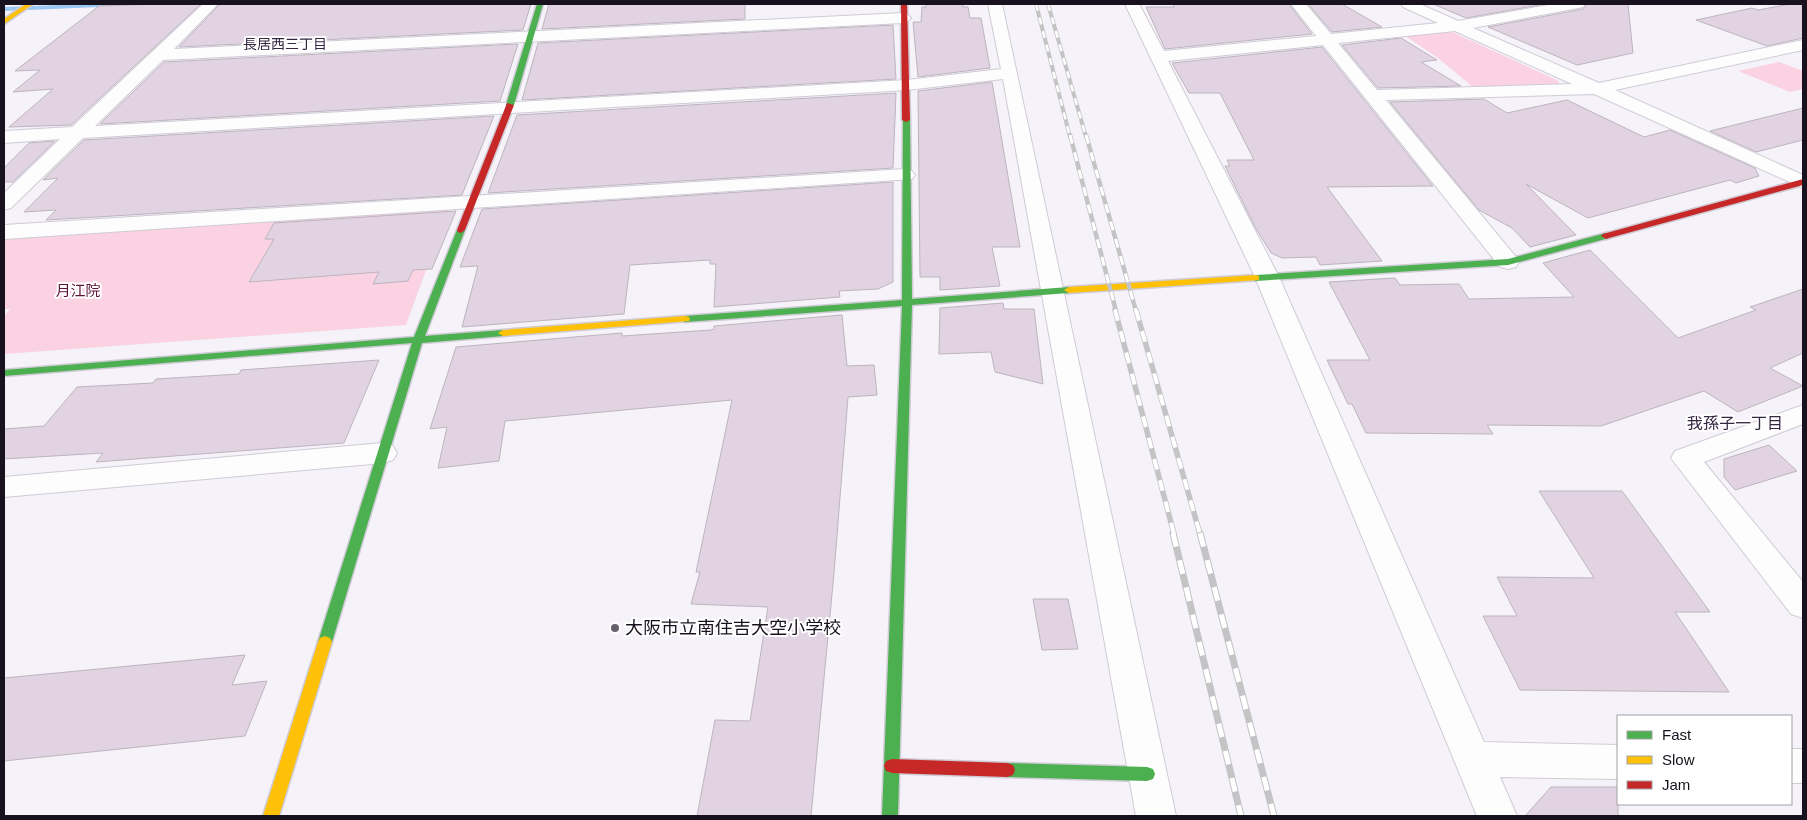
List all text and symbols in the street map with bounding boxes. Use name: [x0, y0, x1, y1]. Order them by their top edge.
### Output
district label: 長居西三丁目: [243, 36, 327, 52]
park label: 月江院: [55, 282, 101, 299]
district label: 我孫子一丁目: [1687, 415, 1783, 432]
place label: 大阪市立南住吉大空小学校: [625, 618, 841, 638]
marker: 大阪市立南住吉大空小学校: [609, 622, 621, 634]
legend: [1617, 715, 1792, 805]
text: Fast: [1662, 726, 1692, 743]
text: Slow: [1662, 751, 1695, 768]
text: Jam: [1662, 776, 1690, 793]

